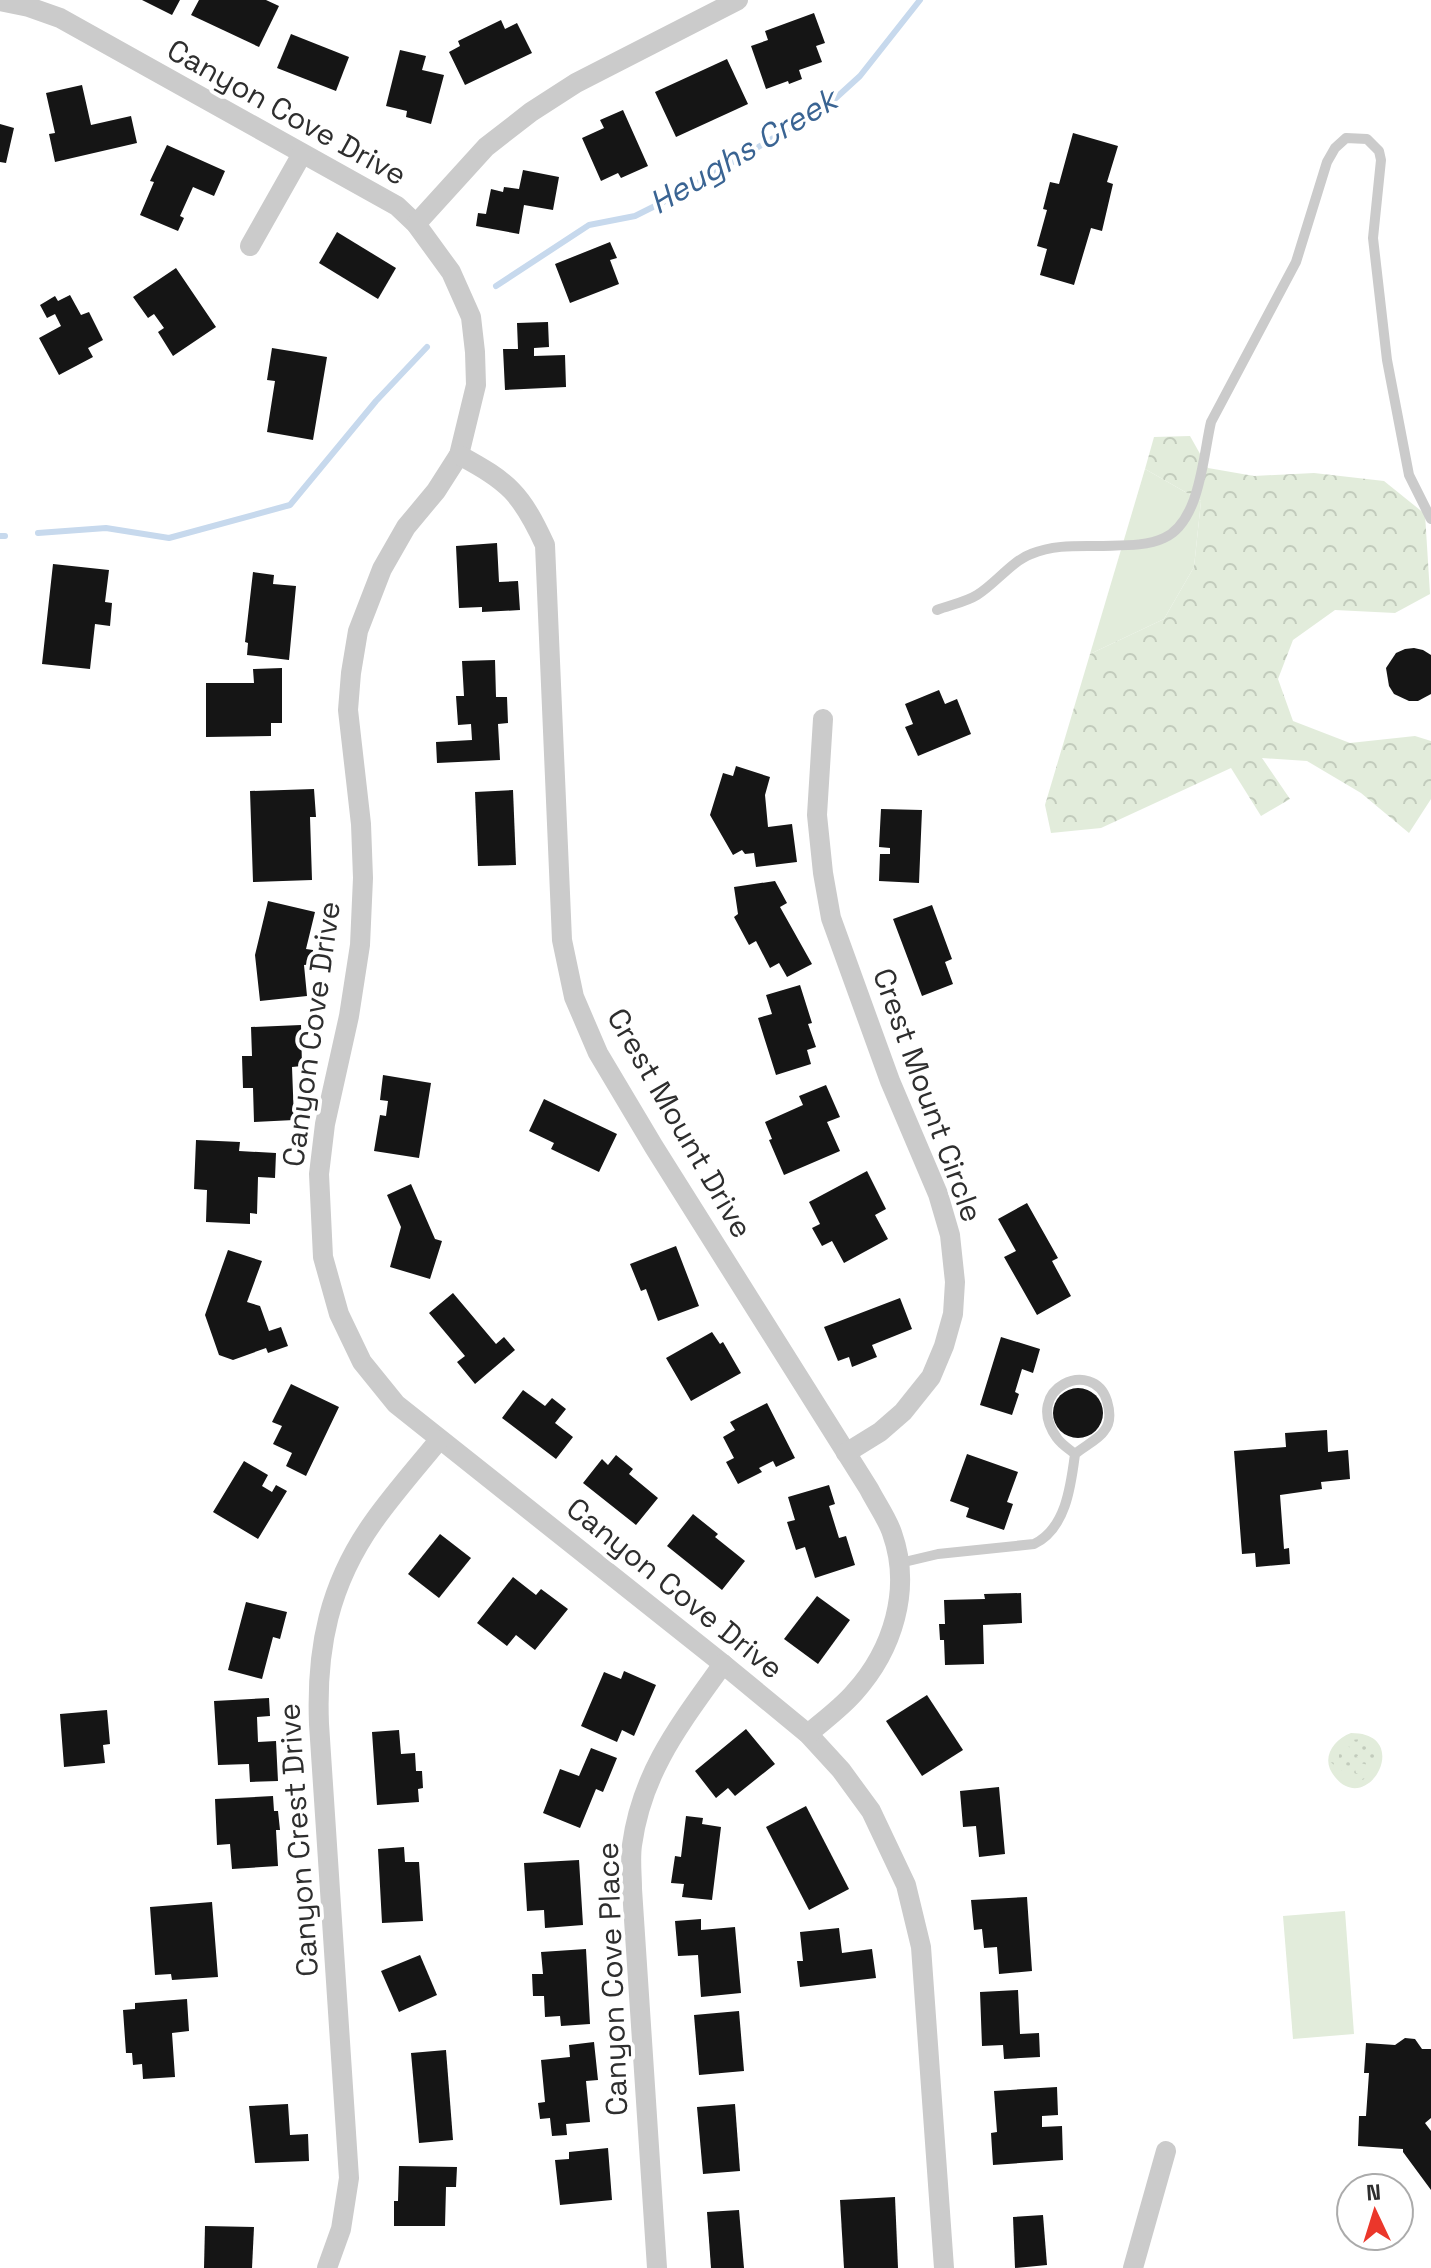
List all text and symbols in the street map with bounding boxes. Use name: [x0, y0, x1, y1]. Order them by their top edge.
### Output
street label: Canyon Cove Drive: [160, 30, 414, 194]
water label: Heughs Creek: [642, 77, 847, 223]
street label: Canyon Cove Drive: [273, 899, 349, 1169]
street label: Crest Mount Circle: [864, 963, 992, 1227]
street label: Crest Mount Drive: [598, 1001, 762, 1245]
street label: Canyon Cove Drive: [559, 1489, 791, 1687]
street label: Canyon Crest Drive: [269, 1702, 327, 1978]
street label: Canyon Cove Place: [588, 1841, 636, 2117]
north arrow: [1335, 2172, 1415, 2252]
text: N: [1365, 2178, 1382, 2207]

